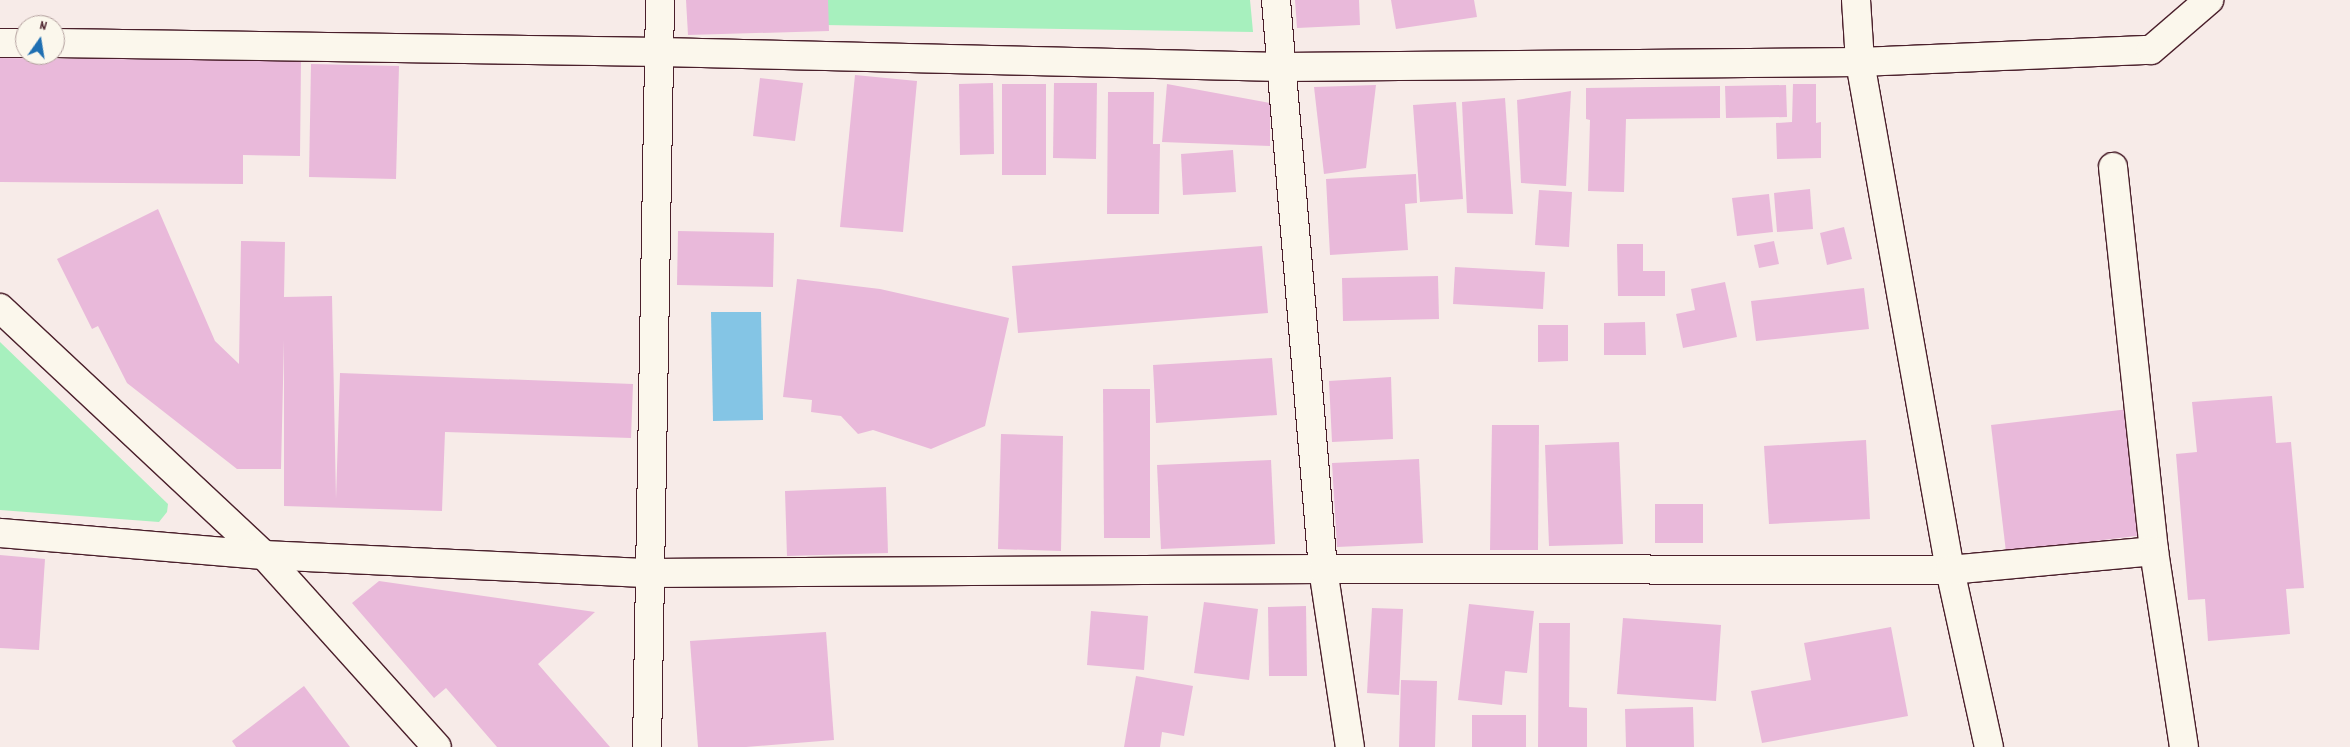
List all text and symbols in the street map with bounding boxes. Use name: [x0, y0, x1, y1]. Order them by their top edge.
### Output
north arrow: [15, 15, 65, 65]
text: N: [38, 16, 49, 37]

